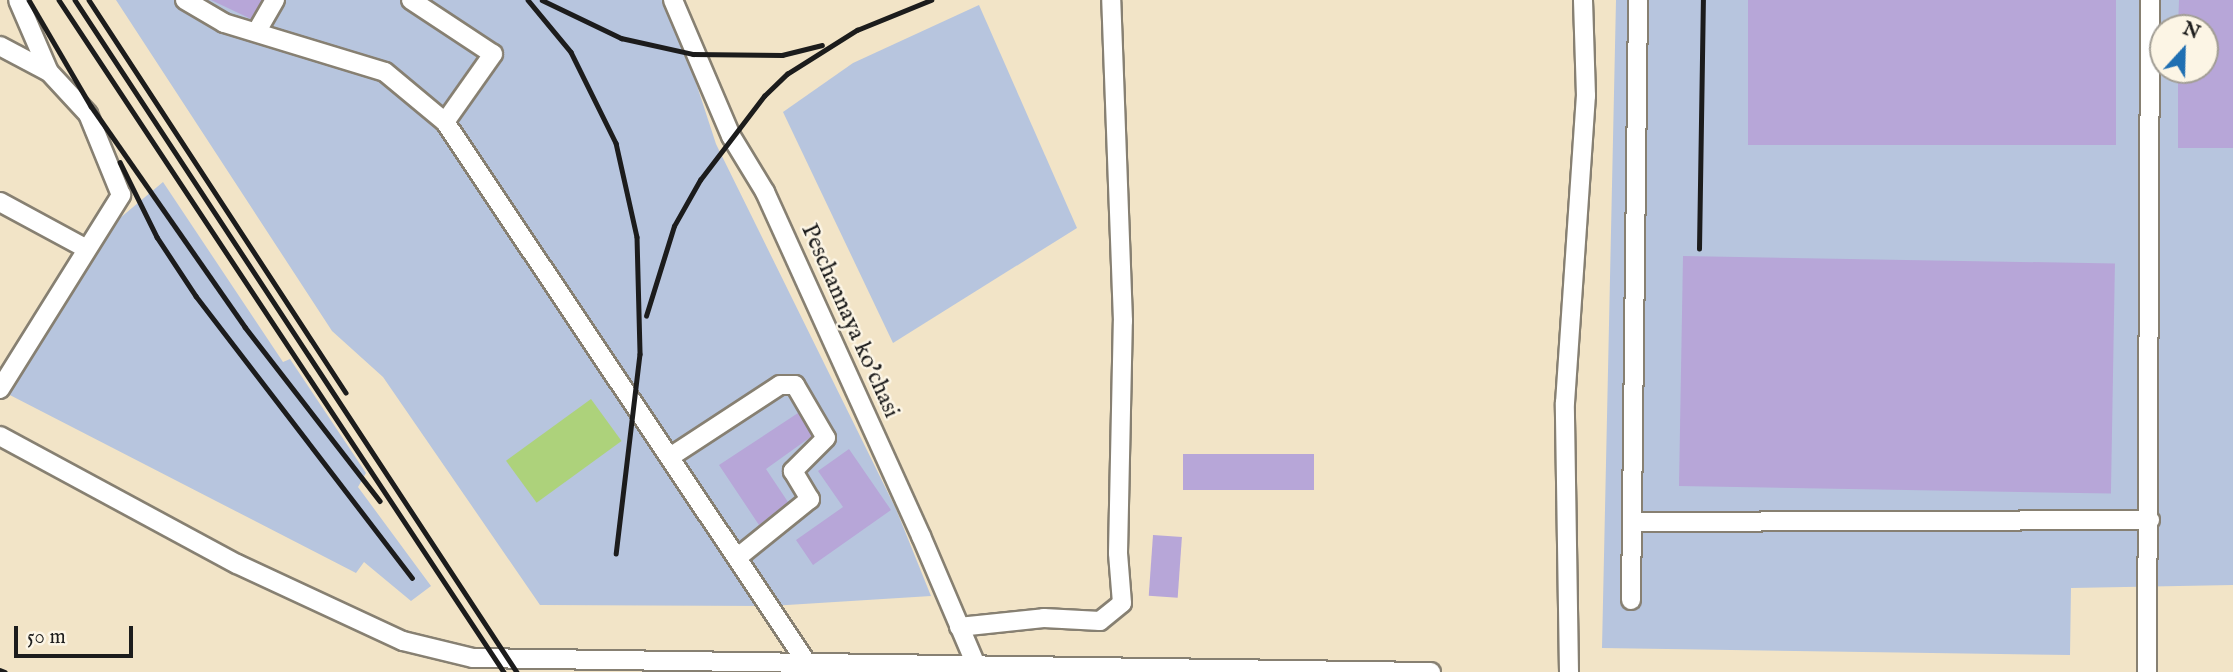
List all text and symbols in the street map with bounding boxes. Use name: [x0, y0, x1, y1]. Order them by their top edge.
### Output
north arrow: [2149, 14, 2219, 84]
text: N: [2179, 17, 2203, 46]
street label: Peschannaya ko'chasi: [794, 219, 906, 423]
scale bar: [18, 612, 136, 656]
text: 50 m: [27, 624, 66, 651]

